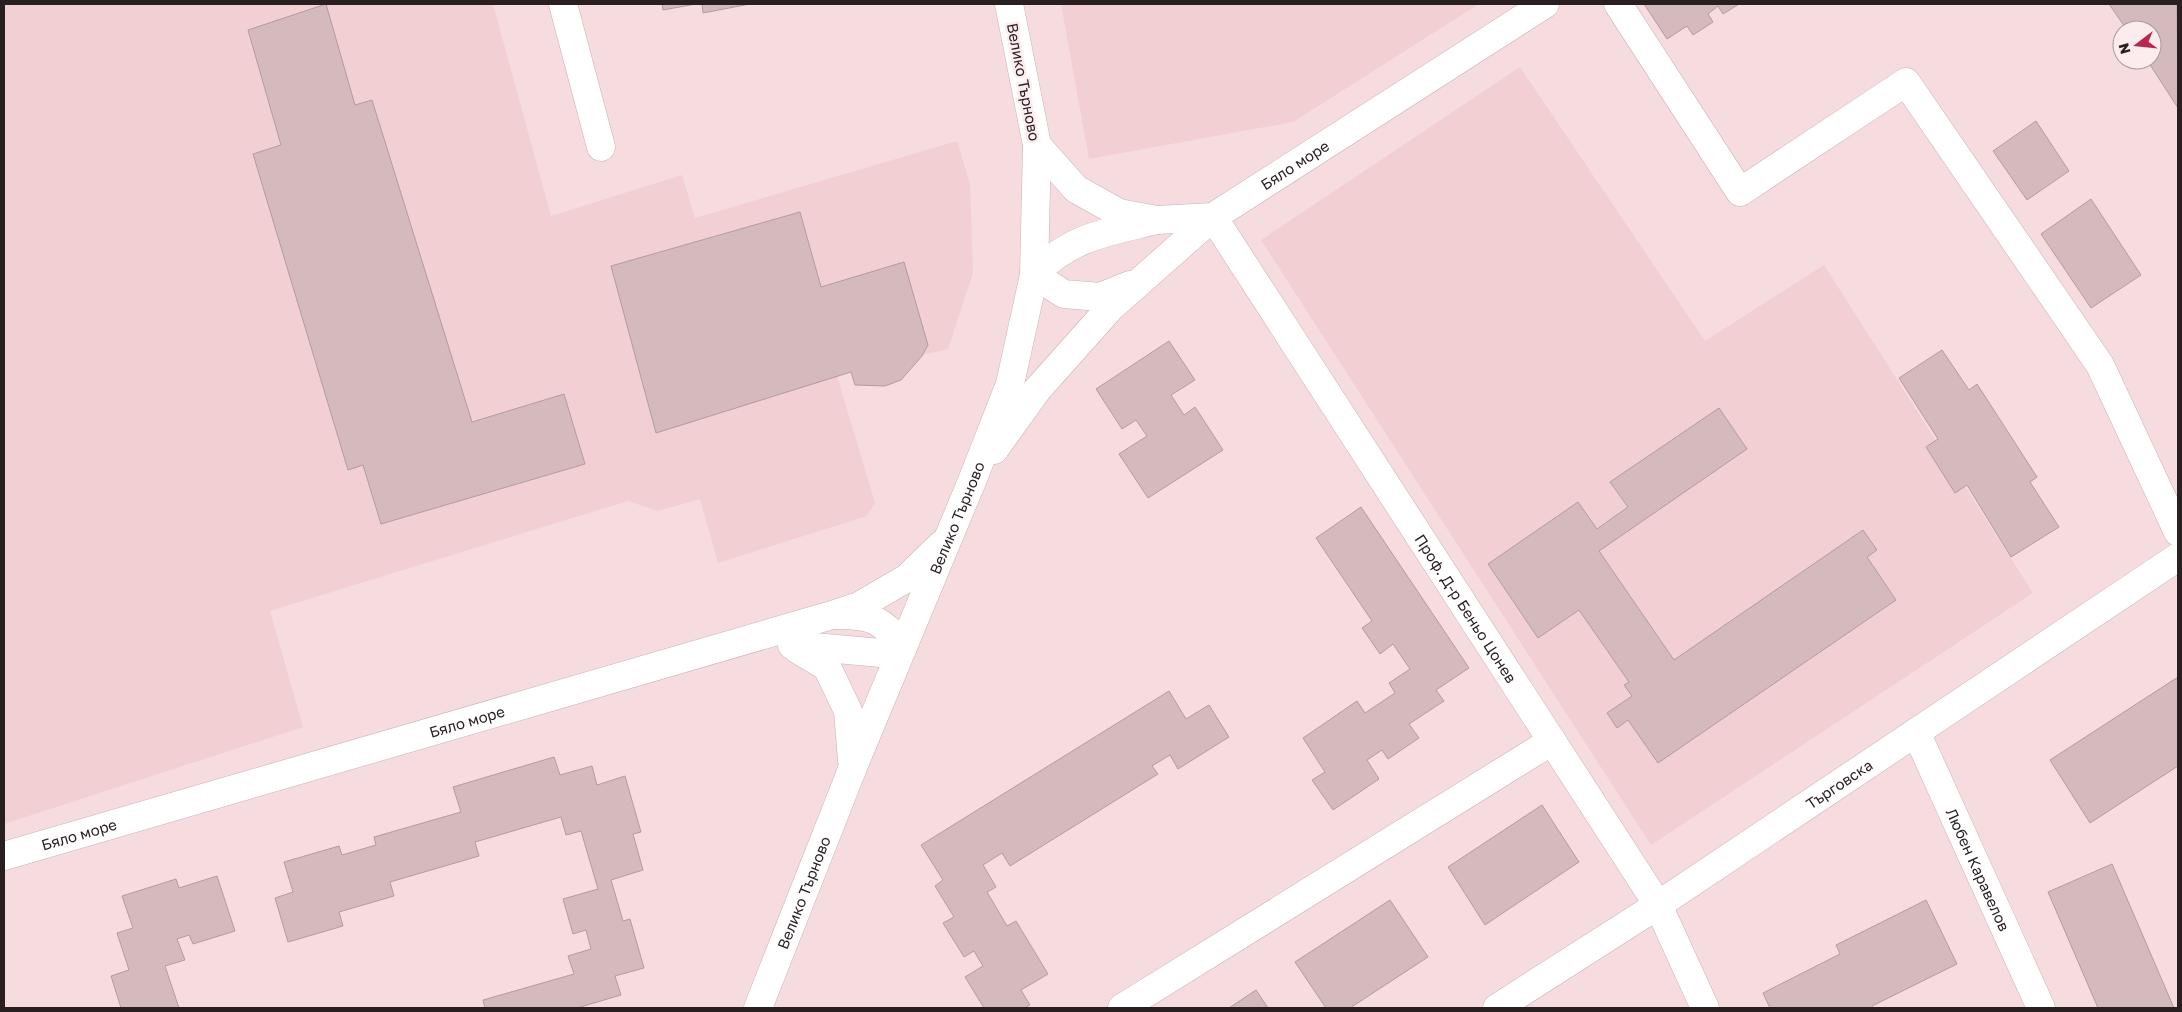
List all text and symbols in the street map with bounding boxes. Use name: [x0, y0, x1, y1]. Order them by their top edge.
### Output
north arrow: [2112, 20, 2162, 70]
street label: Велико Търново: [1004, 21, 1044, 143]
text: N: [2114, 41, 2134, 56]
street label: Бяло море: [1257, 136, 1332, 193]
street label: Велико Търново: [925, 459, 988, 577]
street label: Проф. Д-р Беньо Цонев: [1411, 531, 1521, 686]
street label: Бяло море: [427, 702, 507, 741]
street label: Търговска: [1802, 755, 1876, 812]
street label: Любен Каравелов: [1943, 805, 2014, 934]
street label: Бяло море: [39, 815, 119, 854]
street label: Велико Търново: [773, 834, 834, 952]

